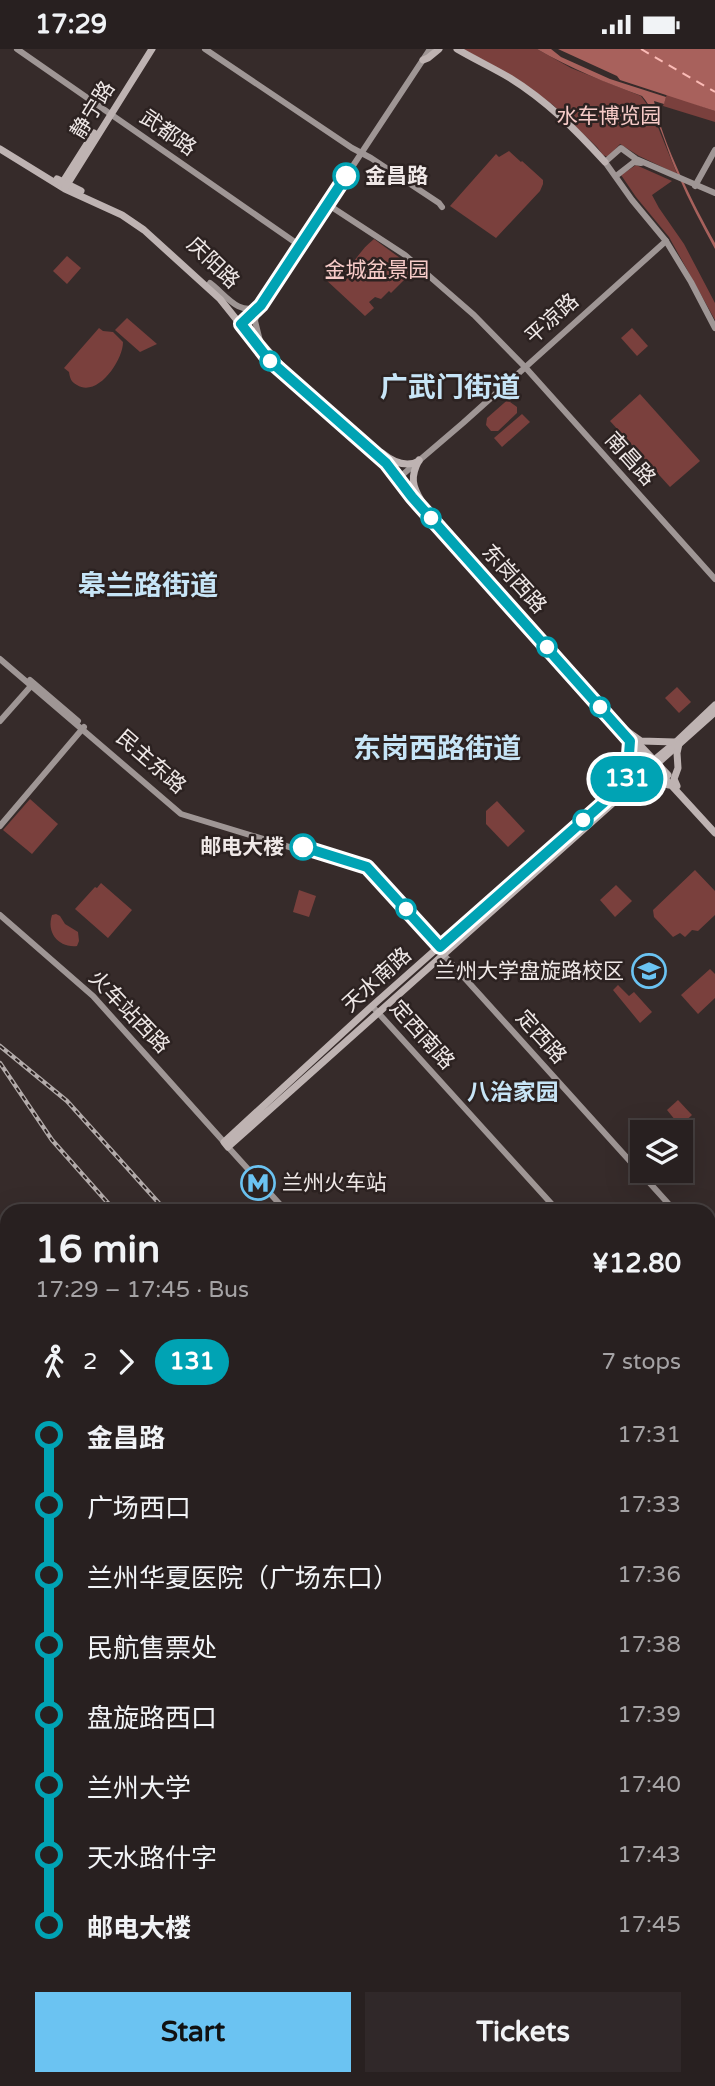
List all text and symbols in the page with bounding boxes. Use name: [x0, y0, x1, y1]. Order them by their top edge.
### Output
text: 17:29: [35, 9, 107, 40]
street label: 静宁路: [66, 77, 120, 143]
park label: 水车博览园: [557, 104, 662, 129]
street label: 武都路: [135, 105, 201, 161]
marker: 金昌路: [333, 163, 359, 189]
place label: 金昌路: [365, 164, 428, 189]
street label: 庆阳路: [182, 232, 244, 294]
park label: 金城盆景园: [325, 258, 430, 283]
street label: 平凉路: [520, 289, 584, 349]
unlabelled marker: [260, 351, 280, 371]
district label: 广武门街道: [380, 371, 520, 405]
street label: 南昌路: [600, 427, 660, 491]
unlabelled marker: [421, 508, 441, 528]
street label: 东岗西路: [477, 539, 551, 619]
district label: 皋兰路街道: [78, 569, 218, 603]
unlabelled marker: [537, 637, 557, 657]
unlabelled marker: [590, 697, 610, 717]
street label: 民主东路: [111, 725, 191, 799]
district label: 东岗西路街道: [353, 732, 521, 766]
line badge: 131: [587, 756, 667, 802]
text: 131: [604, 764, 650, 793]
unlabelled marker: [573, 810, 593, 830]
marker: 邮电大楼: [290, 834, 316, 860]
place label: 邮电大楼: [200, 835, 284, 860]
unlabelled marker: [396, 899, 416, 919]
street label: 天水南路: [337, 943, 417, 1017]
school or university icon: 兰州大学盘旋路校区: [630, 952, 668, 990]
place label: 兰州大学盘旋路校区: [435, 959, 624, 984]
street label: 火车站西路: [84, 966, 174, 1058]
street label: 定西南路: [385, 995, 459, 1075]
street label: 定西路: [511, 1005, 571, 1069]
district label: 八治家园: [467, 1079, 559, 1107]
map controls: [630, 1120, 693, 1183]
button: layers: [630, 1120, 693, 1183]
metro station icon: 兰州火车站: [239, 1164, 277, 1202]
place label: 兰州火车站: [282, 1171, 387, 1196]
text: 16 min: [35, 1227, 160, 1273]
text: ¥12.80: [592, 1248, 681, 1279]
text: 17:29 – 17:45 · Bus: [35, 1276, 249, 1304]
icon: walk: [35, 1343, 73, 1381]
icon: forward: [107, 1343, 145, 1381]
text: 131: [169, 1347, 215, 1376]
text: 2: [83, 1348, 97, 1376]
text: 7 stops: [601, 1348, 681, 1376]
text: 17:31: [617, 1421, 681, 1449]
text: 金昌路: [87, 1423, 165, 1454]
text: 17:33: [617, 1491, 681, 1519]
text: 广场西口: [87, 1493, 191, 1524]
text: 17:36: [617, 1561, 681, 1589]
text: 兰州华夏医院（广场东口）: [87, 1563, 399, 1594]
text: 17:38: [617, 1631, 681, 1659]
text: 民航售票处: [87, 1633, 217, 1664]
text: 17:39: [617, 1701, 681, 1729]
text: 盘旋路西口: [87, 1703, 217, 1734]
text: 17:40: [617, 1771, 681, 1799]
text: 兰州大学: [87, 1773, 191, 1804]
text: 17:43: [617, 1841, 681, 1869]
text: 天水路什字: [87, 1843, 217, 1874]
text: 17:45: [617, 1911, 681, 1939]
text: 邮电大楼: [87, 1913, 191, 1944]
button: Start: [35, 1992, 351, 2072]
button: Tickets: [365, 1992, 681, 2072]

